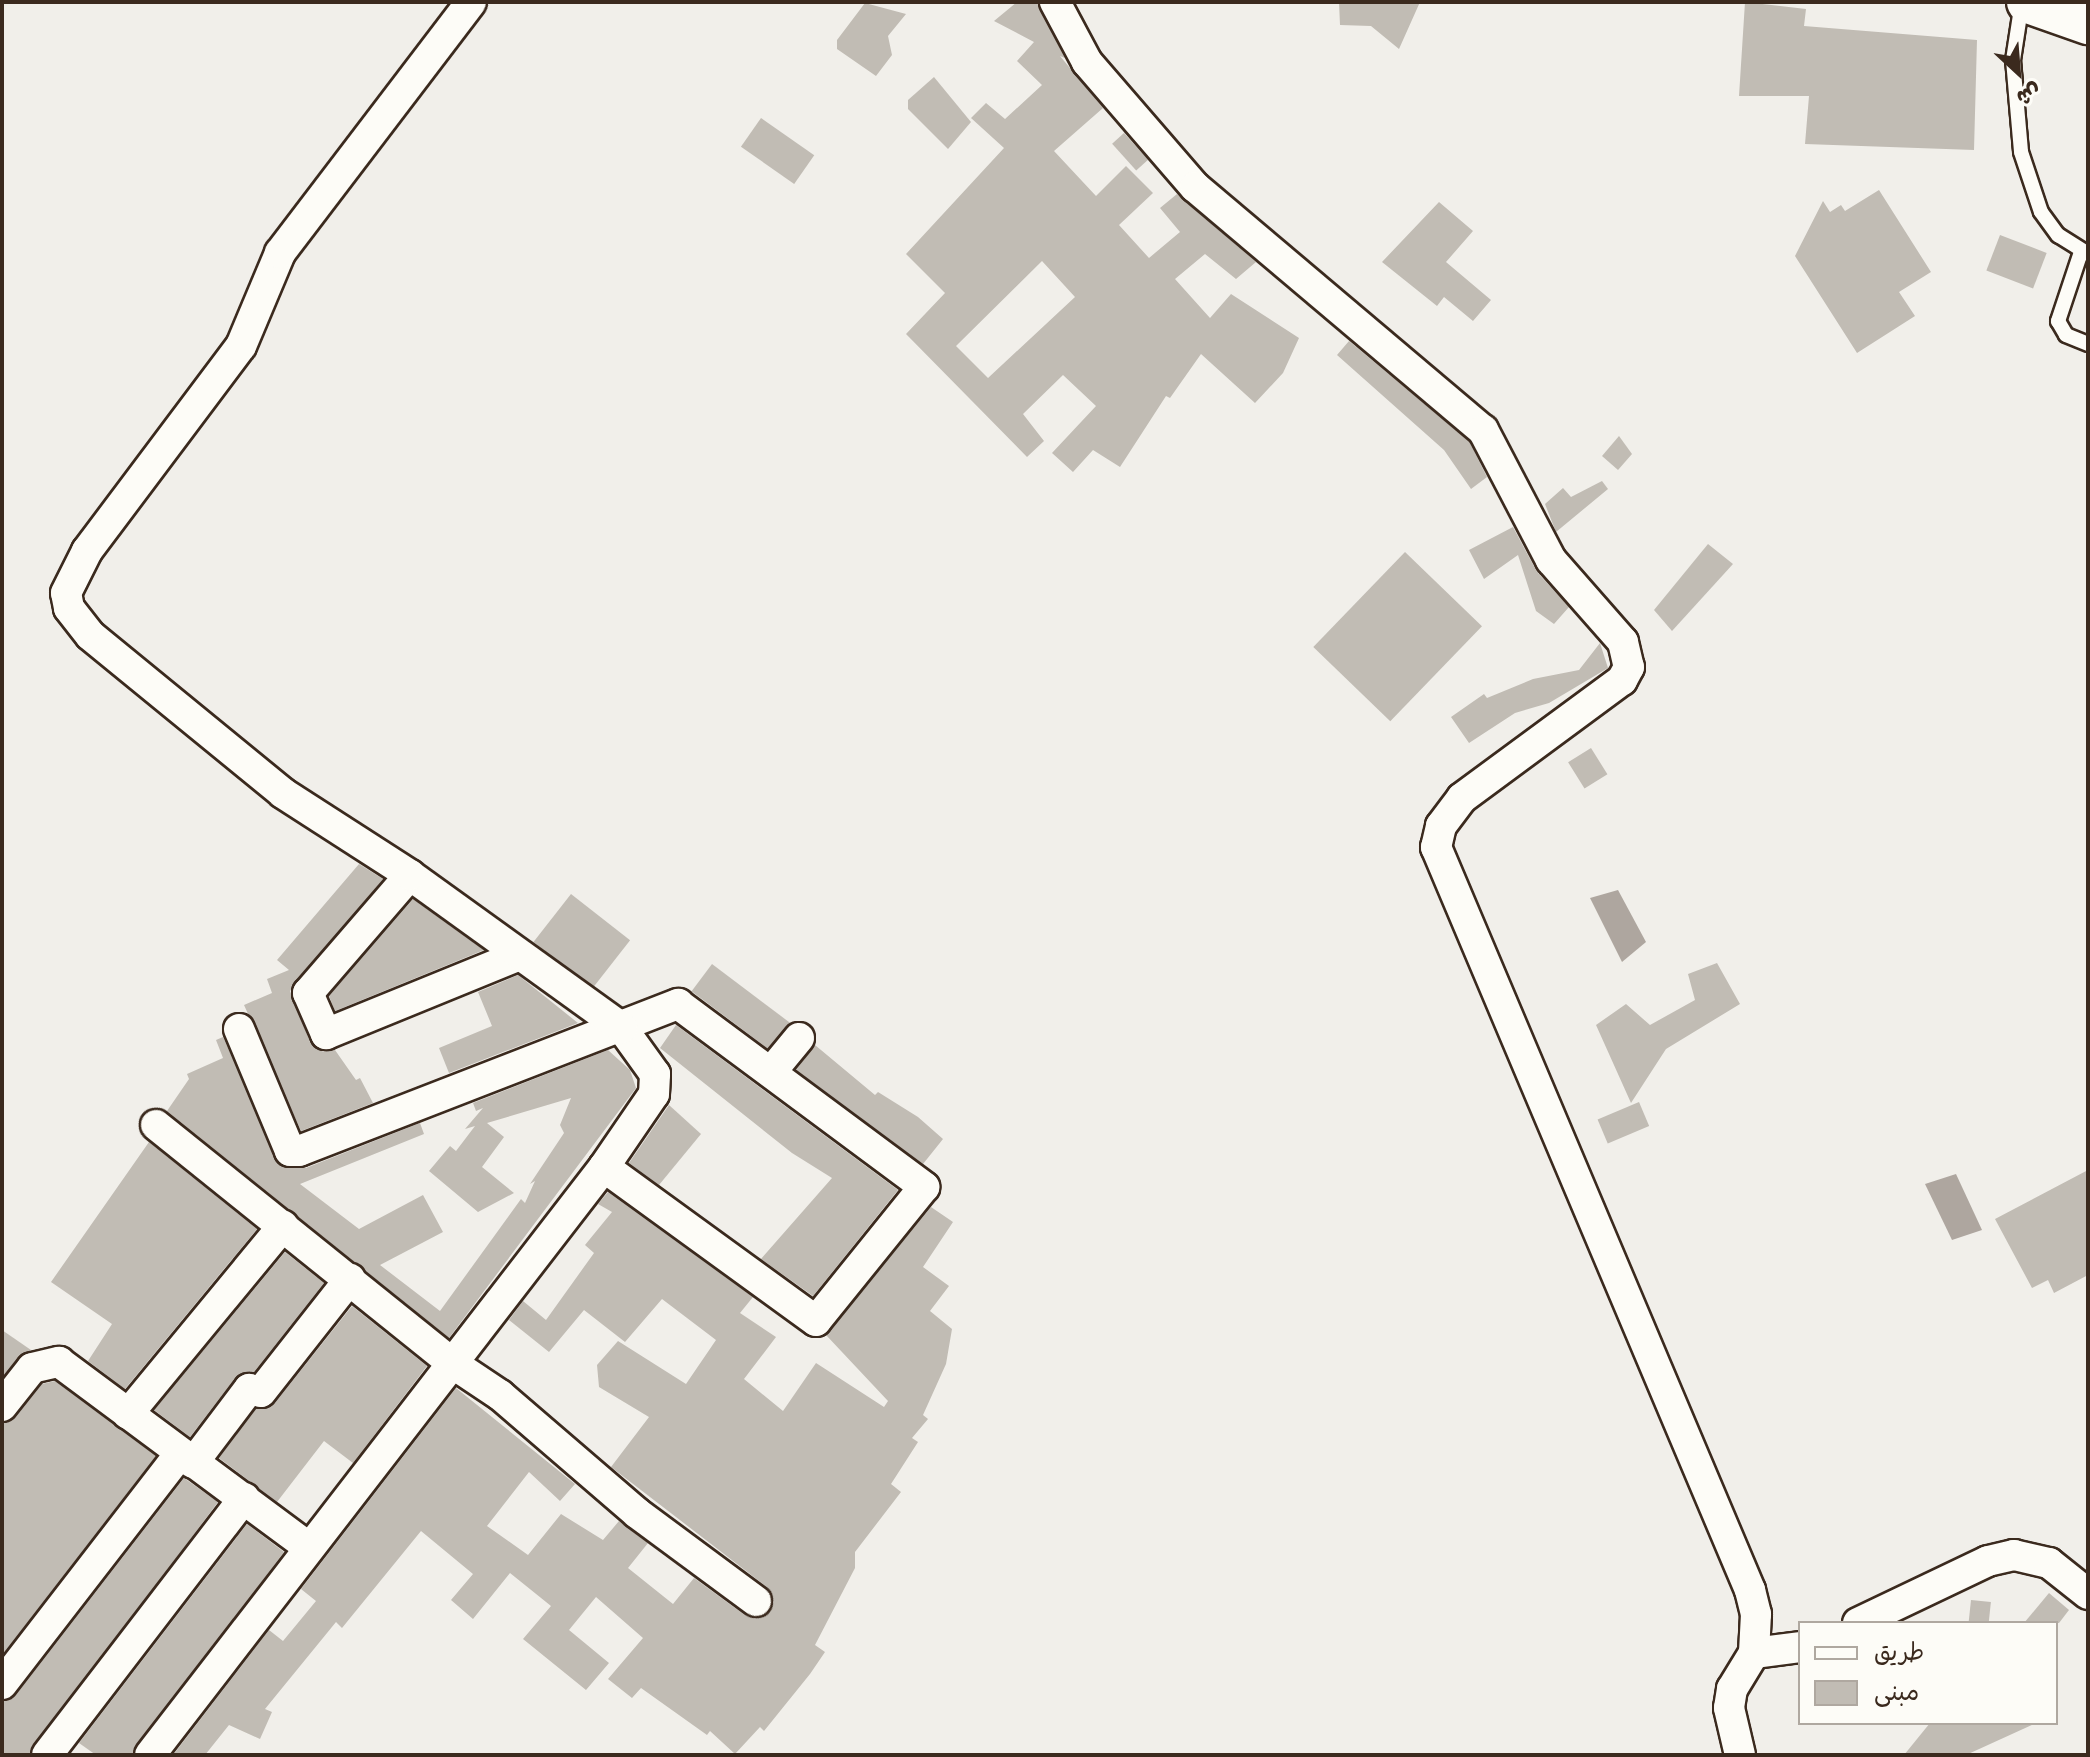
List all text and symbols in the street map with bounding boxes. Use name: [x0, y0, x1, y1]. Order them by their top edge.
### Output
north arrow: [1978, 32, 2058, 112]
text: ش: [2012, 76, 2046, 111]
legend: [1798, 1621, 2058, 1725]
text: طريق: [1874, 1638, 1924, 1669]
text: مبنى: [1874, 1678, 1919, 1709]

